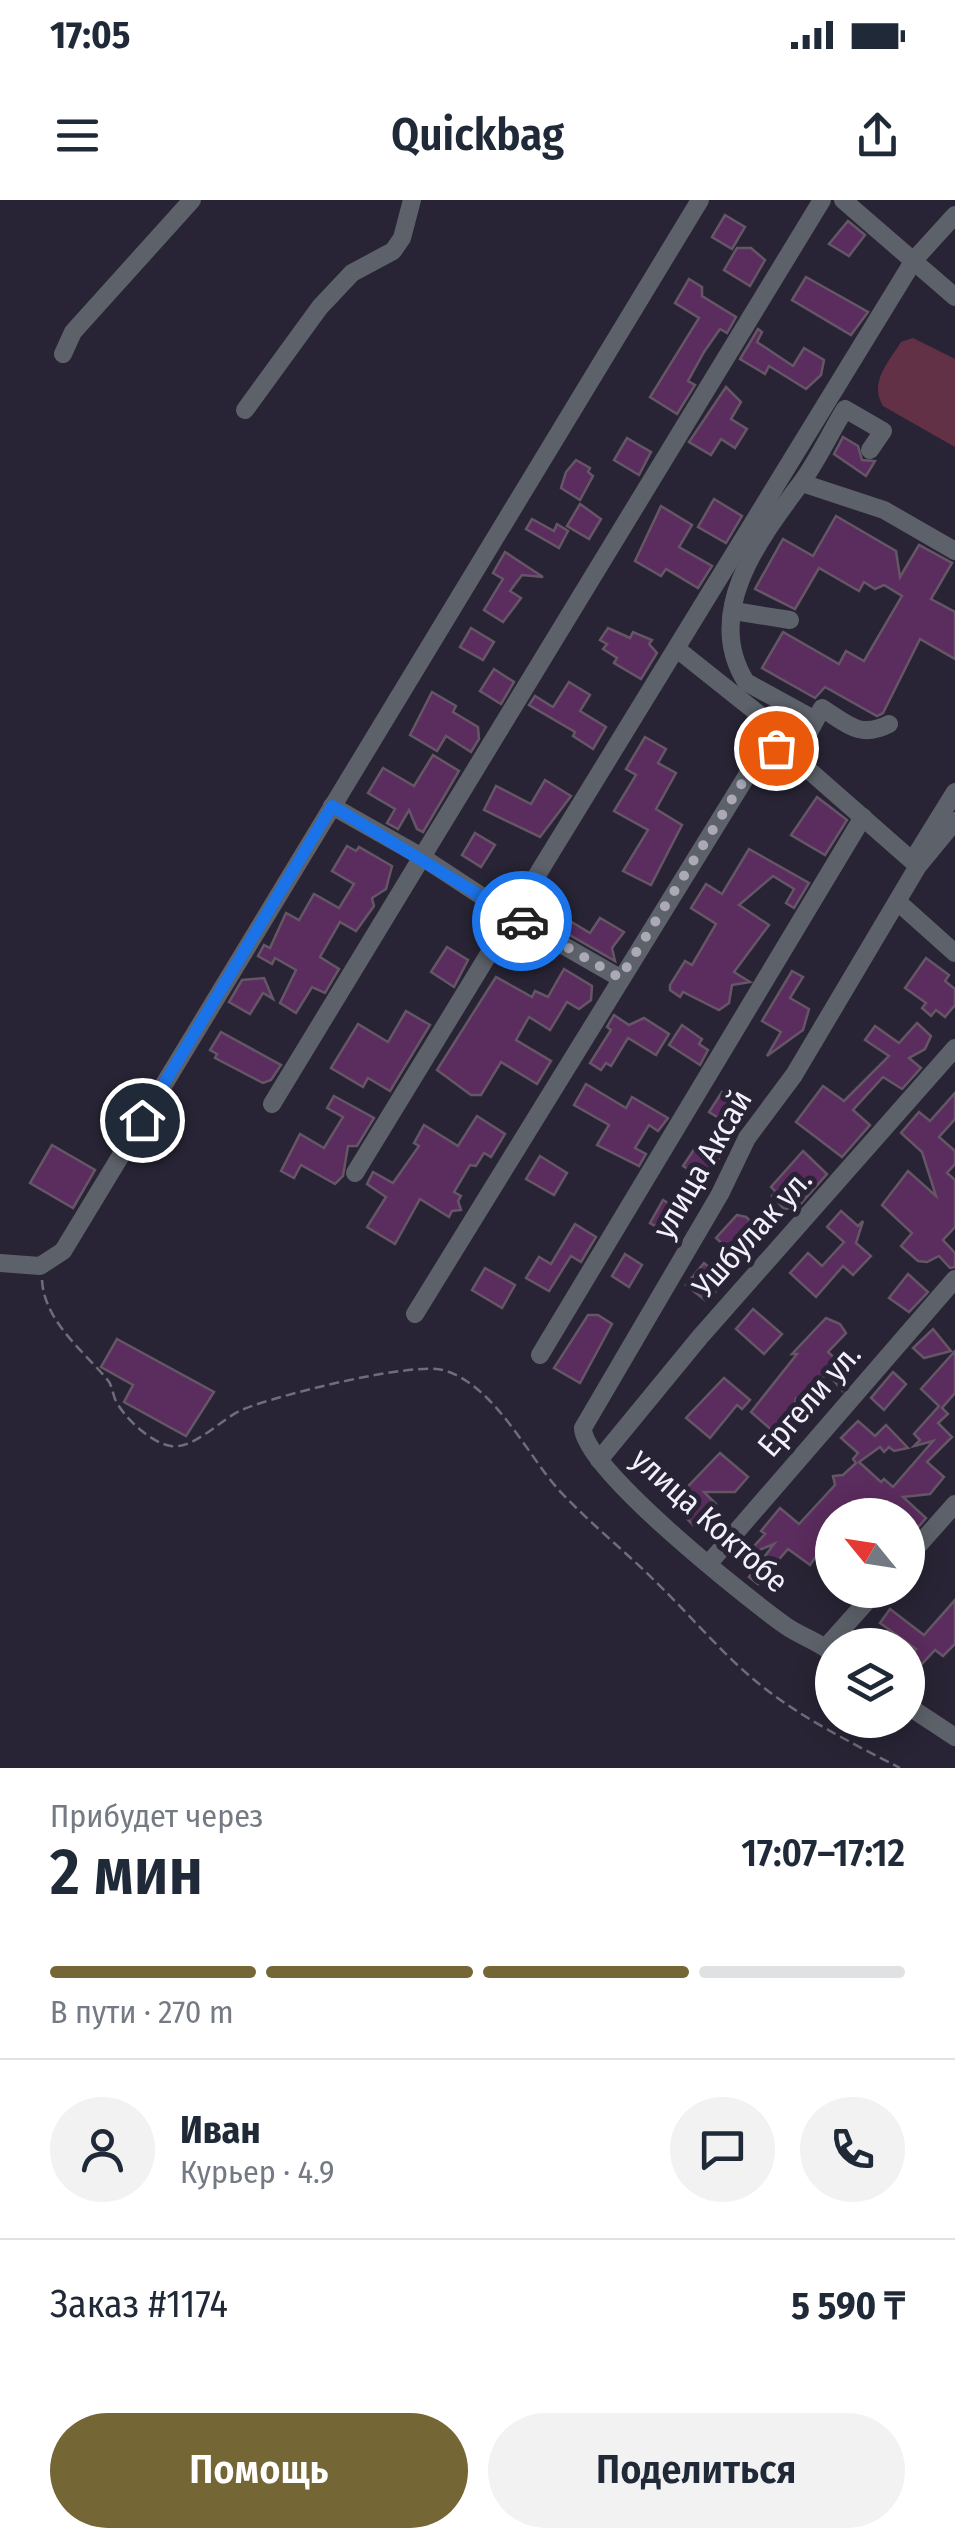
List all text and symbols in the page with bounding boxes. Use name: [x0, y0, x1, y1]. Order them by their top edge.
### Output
text: 17:05: [50, 12, 130, 58]
icon: menu: [50, 108, 105, 163]
text: Quickbag: [391, 108, 564, 162]
icon: share: [850, 108, 905, 163]
pin: [734, 706, 819, 791]
icon: bag: [749, 721, 804, 776]
courier: [472, 871, 572, 971]
icon: car: [495, 894, 550, 949]
pin: [100, 1078, 185, 1163]
street label: улица Аксай: [644, 1083, 760, 1245]
icon: home: [115, 1093, 170, 1148]
street label: Ушбулак ул.: [684, 1161, 820, 1306]
street label: Ергели ул.: [750, 1336, 868, 1464]
street label: улица Коктобе: [624, 1440, 796, 1600]
north arrow: [815, 1498, 925, 1608]
map controls: [815, 1498, 925, 1738]
button: layers: [815, 1628, 925, 1738]
text: Прибудет через: [50, 1797, 263, 1835]
text: 17:07–17:12: [741, 1830, 905, 1876]
text: 2 мин: [50, 1833, 203, 1911]
text: В пути · 270 m: [50, 1993, 234, 2031]
button: person: [50, 2097, 155, 2202]
button: chat: [670, 2097, 775, 2202]
button: phone: [800, 2097, 905, 2202]
text: Иван: [180, 2107, 261, 2153]
text: Курьер · 4.9: [180, 2153, 335, 2191]
text: Заказ #1174: [50, 2281, 228, 2327]
text: 5 590 ₸: [791, 2283, 905, 2329]
button: Помощь: [50, 2413, 468, 2528]
button: Поделиться: [488, 2413, 905, 2528]

